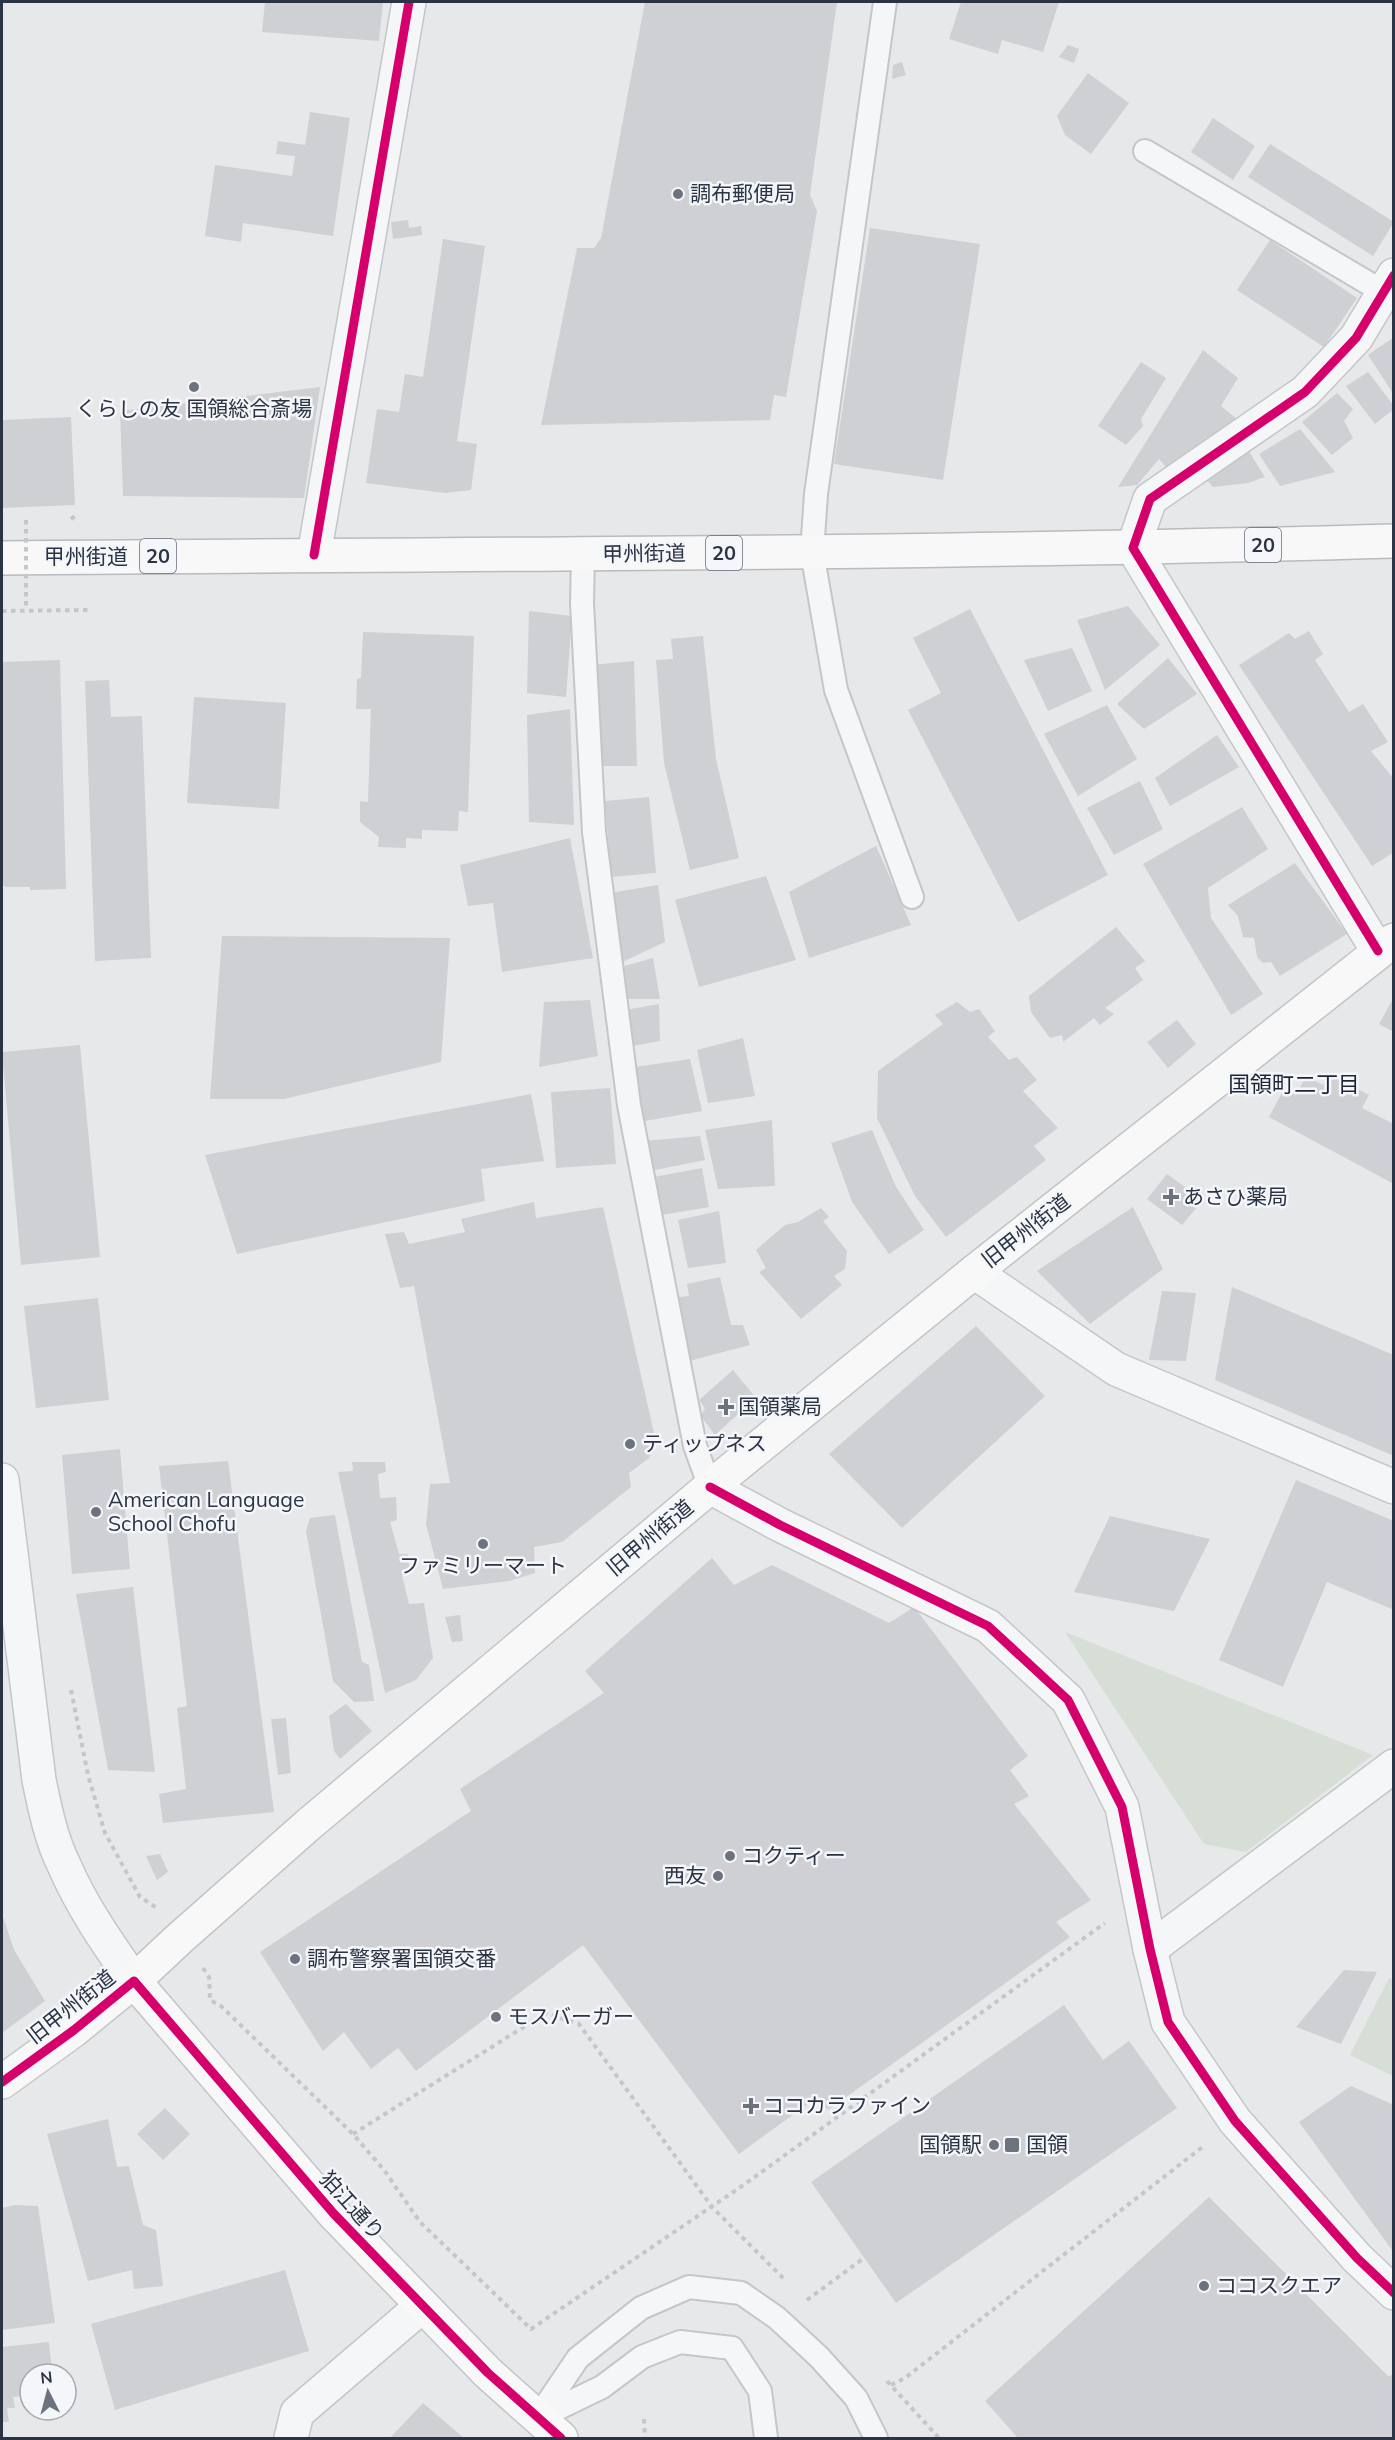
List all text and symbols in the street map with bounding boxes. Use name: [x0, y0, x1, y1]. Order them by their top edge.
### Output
place label: 調布郵便局: [690, 180, 795, 206]
marker: 調布郵便局: [671, 187, 685, 201]
marker: くらしの友 国領総合斎場: [187, 380, 201, 394]
place label: くらしの友 国領総合斎場: [76, 395, 312, 421]
road number: 20: [1245, 528, 1281, 562]
road number: 20: [706, 536, 742, 570]
road number: 20: [140, 539, 176, 573]
street label: 甲州街道: [602, 539, 686, 567]
street label: 甲州街道: [44, 543, 128, 569]
district label: 国領町二丁目: [1228, 1070, 1360, 1098]
place label: あさひ薬局: [1183, 1183, 1288, 1209]
street label: 旧甲州街道: [976, 1188, 1075, 1273]
marker: あさひ薬局: [1164, 1190, 1178, 1204]
place label: 国領薬局: [738, 1393, 822, 1419]
marker: 国領薬局: [719, 1400, 733, 1414]
place label: ティップネス: [642, 1430, 767, 1456]
marker: ティップネス: [623, 1437, 637, 1451]
place label: American Language School Chofu: [108, 1486, 304, 1536]
street label: 旧甲州街道: [601, 1494, 698, 1581]
marker: American Language School Chofu: [89, 1505, 103, 1519]
marker: ファミリーマート: [476, 1537, 490, 1551]
place label: ファミリーマート: [399, 1552, 567, 1578]
place label: コクティー: [742, 1842, 846, 1868]
marker: コクティー: [723, 1849, 737, 1863]
place label: 西友: [664, 1862, 706, 1888]
marker: 西友: [711, 1869, 725, 1883]
place label: 調布警察署国領交番: [307, 1945, 496, 1971]
marker: 調布警察署国領交番: [288, 1952, 302, 1966]
street label: 旧甲州街道: [21, 1964, 120, 2049]
place label: モスバーガー: [508, 2003, 634, 2029]
marker: モスバーガー: [489, 2010, 503, 2024]
place label: ココカラファイン: [763, 2092, 931, 2118]
marker: ココカラファイン: [744, 2099, 758, 2113]
place label: 国領駅: [919, 2131, 982, 2157]
place label: 国領: [1026, 2131, 1068, 2157]
marker: 国領: [1003, 2136, 1021, 2154]
marker: 国領駅: [987, 2138, 1001, 2152]
street label: 狛江通り: [315, 2165, 391, 2245]
place label: ココスクエア: [1216, 2272, 1342, 2298]
marker: ココスクエア: [1197, 2279, 1211, 2293]
north arrow: [18, 2362, 78, 2422]
text: N: [39, 2367, 53, 2388]

